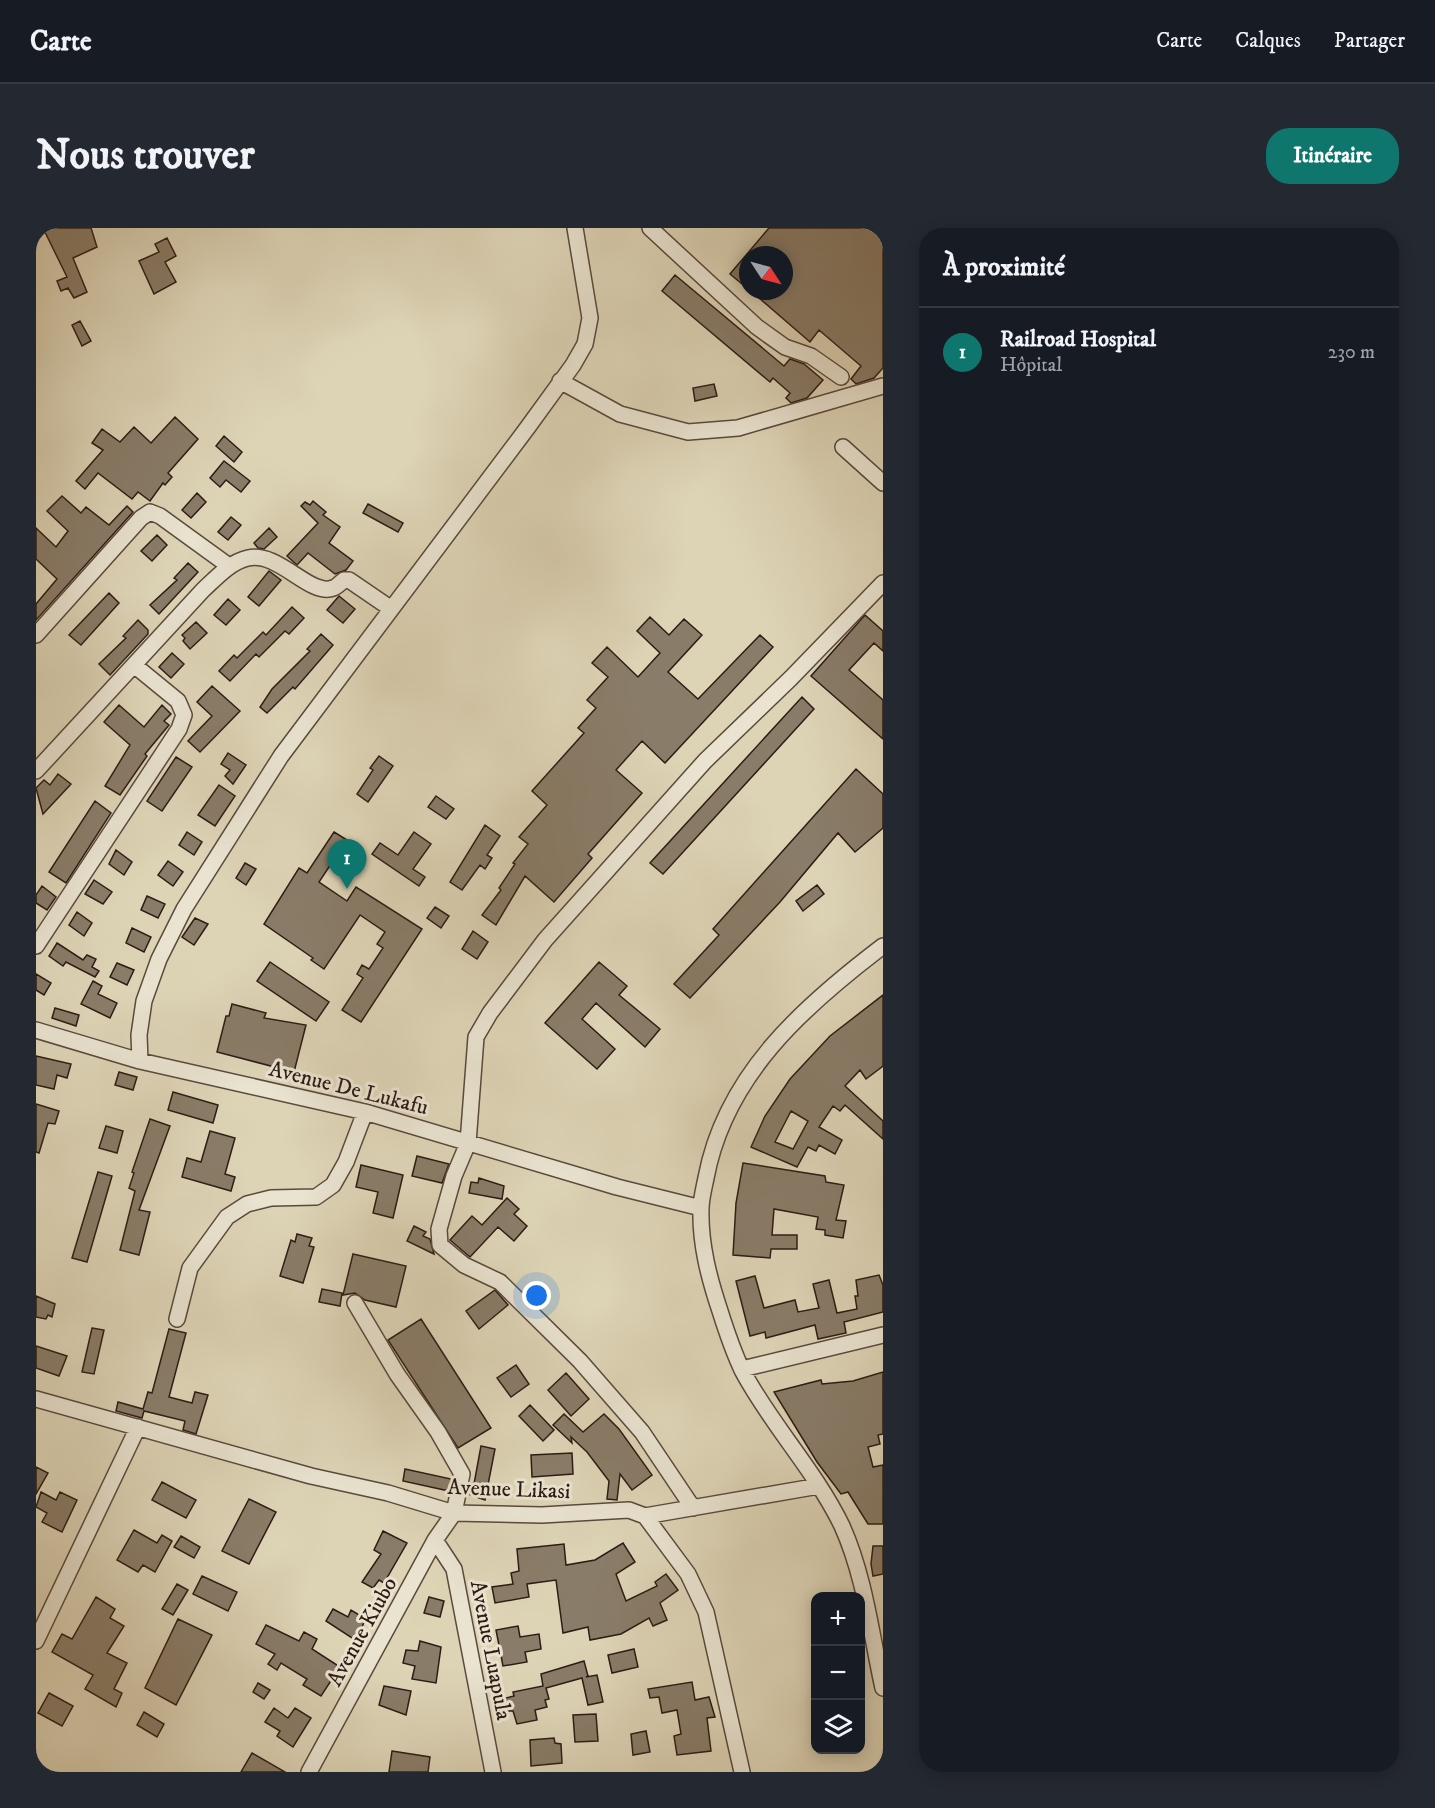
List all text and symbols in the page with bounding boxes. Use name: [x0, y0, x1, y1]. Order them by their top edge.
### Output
text: Carte: [30, 24, 92, 59]
text: Carte: [1156, 28, 1202, 54]
text: Calques: [1235, 28, 1301, 54]
text: Partager: [1334, 28, 1405, 54]
button: Itinéraire: [1266, 128, 1399, 184]
text: Nous trouver: [36, 130, 255, 182]
north arrow: [739, 246, 793, 300]
text: À proximité: [943, 251, 1065, 284]
text: Railroad Hospital: [1000, 326, 1156, 353]
text: 1: [959, 340, 966, 365]
text: 230 m: [1328, 340, 1375, 365]
text: Hôpital: [1000, 353, 1062, 378]
pin: 1: [328, 840, 366, 889]
street label: Avenue De Lukafu: [266, 1056, 431, 1121]
your location: [522, 1281, 551, 1310]
street label: Avenue Likasi: [447, 1474, 571, 1505]
street label: Avenue Kiubo: [321, 1572, 403, 1691]
street label: Avenue Luapula: [464, 1578, 517, 1723]
map controls: [811, 1592, 865, 1754]
button: +: [811, 1592, 865, 1646]
button: −: [811, 1646, 865, 1700]
button: layers: [811, 1700, 865, 1754]

